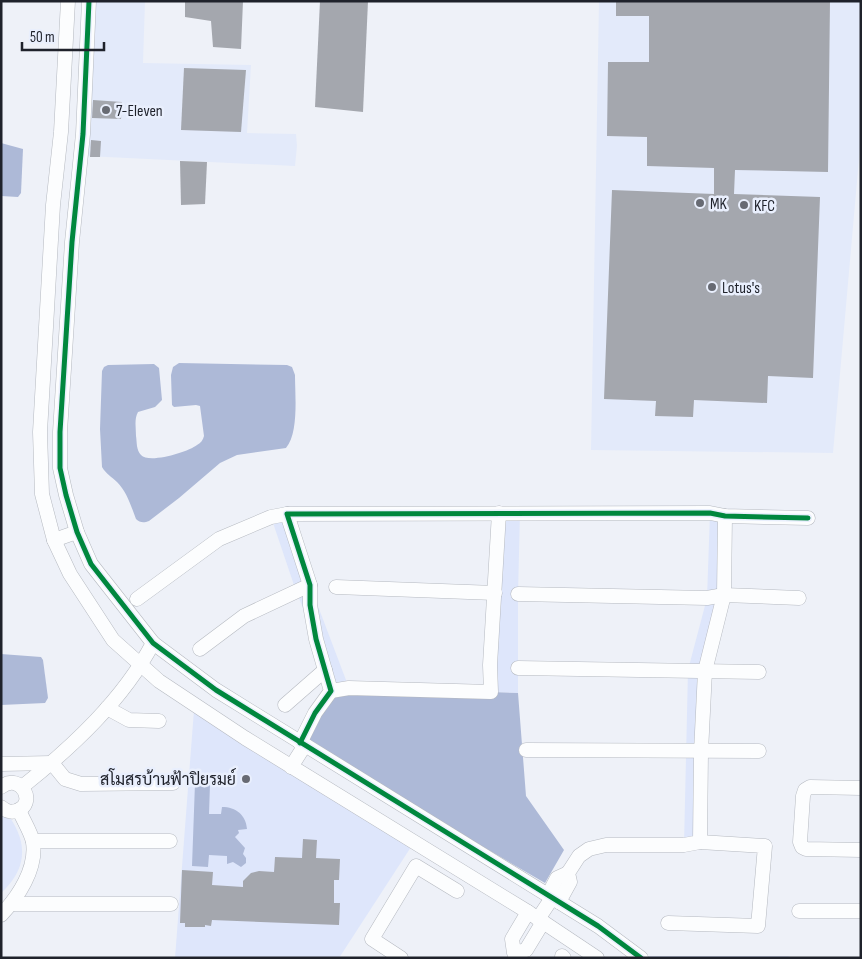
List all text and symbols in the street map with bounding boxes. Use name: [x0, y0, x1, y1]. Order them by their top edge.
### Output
scale bar: [22, 20, 105, 52]
text: 50 m: [30, 28, 55, 47]
place label: 7-Eleven: [116, 102, 163, 121]
marker: 7-Eleven: [100, 104, 112, 116]
place label: MK: [710, 195, 728, 214]
marker: MK: [694, 197, 706, 209]
place label: KFC: [754, 197, 775, 216]
marker: KFC: [738, 199, 750, 211]
place label: Lotus's: [722, 279, 760, 298]
marker: Lotus's: [706, 281, 718, 293]
place label: สโมสรบ้านฟ้าปิยรมย์: [100, 767, 236, 790]
marker: สโมสรบ้านฟ้าปิยรมย์: [240, 773, 252, 785]

